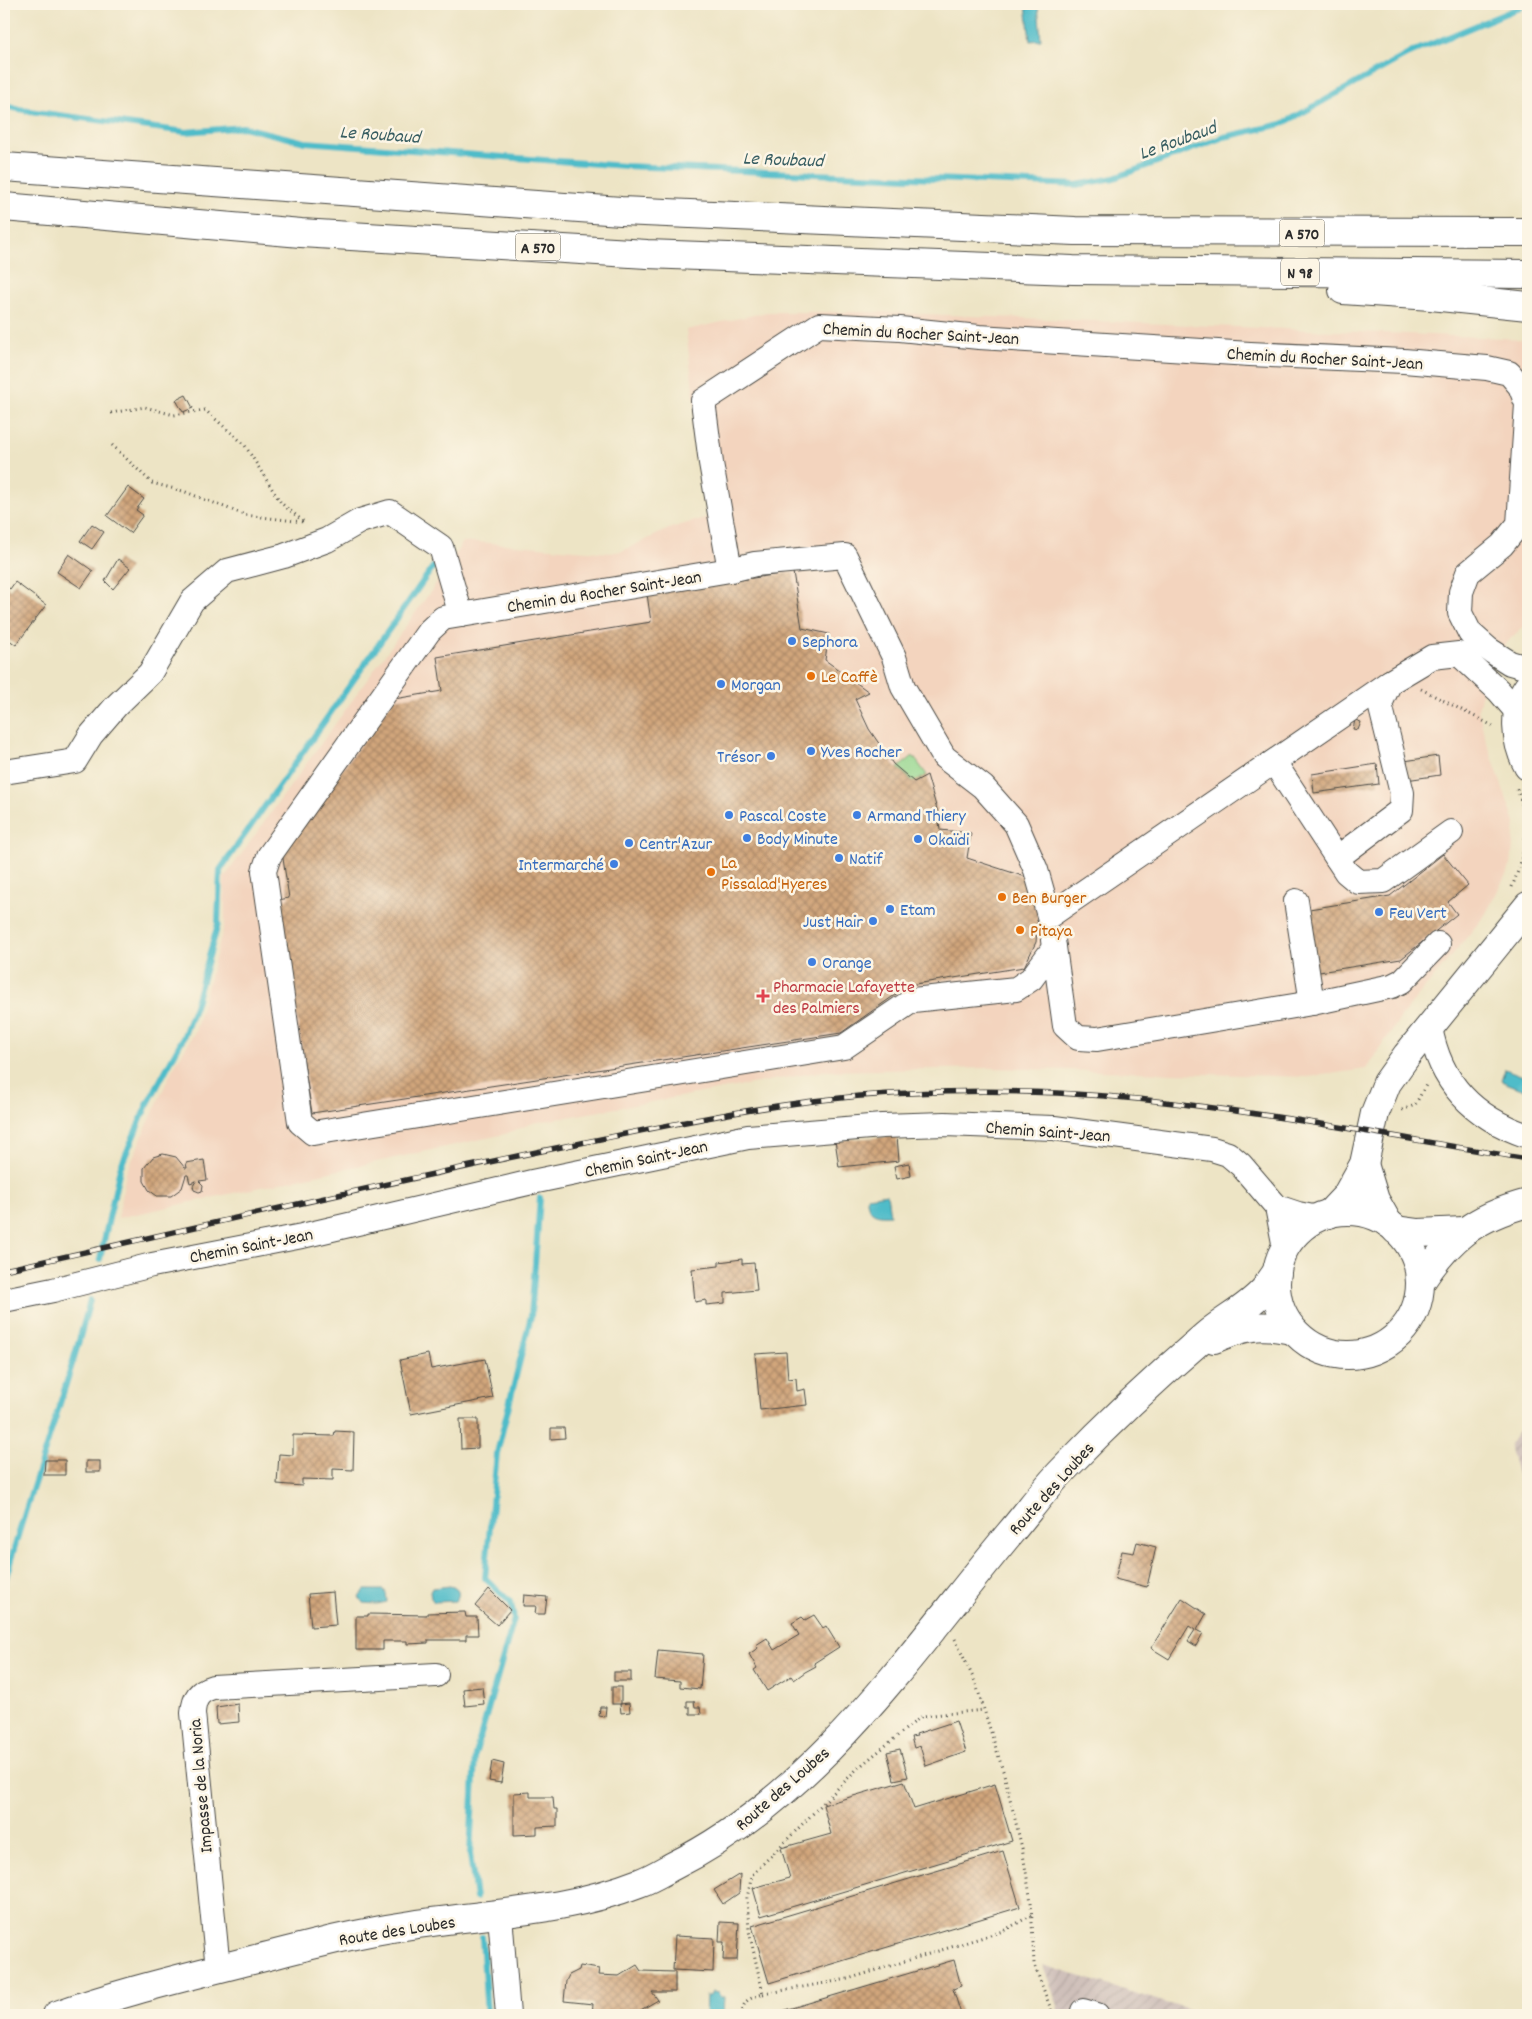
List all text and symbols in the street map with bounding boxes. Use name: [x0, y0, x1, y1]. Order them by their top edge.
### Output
water label: Le Roubaud: [1136, 115, 1223, 169]
water label: Le Roubaud: [339, 120, 423, 153]
water label: Le Roubaud: [742, 147, 826, 176]
road number: A 570: [1280, 220, 1324, 247]
road number: A 570: [516, 233, 560, 260]
road number: N 98: [1281, 258, 1319, 286]
street label: Chemin du Rocher Saint-Jean: [822, 318, 1020, 353]
street label: Chemin du Rocher Saint-Jean: [1226, 343, 1424, 378]
street label: Chemin du Rocher Saint-Jean: [505, 566, 703, 621]
place label: Sephora: [802, 631, 858, 656]
marker: Sephora: [786, 635, 798, 647]
place label: Le Caffè: [821, 666, 878, 691]
marker: Le Caffè: [805, 670, 817, 682]
place label: Morgan: [731, 674, 781, 699]
marker: Morgan: [715, 678, 727, 690]
place label: Yves Rocher: [821, 741, 902, 766]
marker: Yves Rocher: [805, 745, 817, 757]
place label: Trésor: [717, 746, 761, 771]
marker: Trésor: [765, 750, 777, 762]
place label: Pascal Coste: [739, 805, 826, 830]
place label: Armand Thiery: [867, 805, 967, 830]
marker: Pascal Coste: [723, 809, 735, 821]
marker: Armand Thiery: [851, 809, 863, 821]
place label: Body Minute: [757, 828, 838, 853]
place label: Okaïdi: [928, 829, 969, 854]
marker: Body Minute: [741, 832, 753, 844]
place label: Centr'Azur: [639, 833, 712, 858]
marker: Okaïdi: [912, 833, 924, 845]
marker: Centr'Azur: [623, 837, 635, 849]
place label: Natif: [849, 848, 883, 873]
place label: La Pissalad'Hyeres: [721, 852, 827, 898]
marker: Natif: [833, 852, 845, 864]
place label: Intermarché: [518, 854, 604, 879]
marker: Intermarché: [608, 858, 620, 870]
marker: La Pissalad'Hyeres: [705, 866, 717, 878]
place label: Ben Burger: [1012, 887, 1087, 912]
marker: Ben Burger: [996, 891, 1008, 903]
place label: Etam: [900, 899, 936, 924]
place label: Feu Vert: [1389, 902, 1447, 927]
marker: Etam: [884, 903, 896, 915]
marker: Feu Vert: [1373, 906, 1385, 918]
place label: Just Hair: [803, 911, 863, 936]
marker: Just Hair: [867, 915, 879, 927]
place label: Pitaya: [1030, 920, 1073, 945]
marker: Pitaya: [1014, 924, 1026, 936]
place label: Orange: [822, 952, 872, 977]
marker: Orange: [806, 956, 818, 968]
place label: Pharmacie Lafayette des Palmiers: [773, 976, 915, 1022]
marker: Pharmacie Lafayette des Palmiers: [757, 990, 769, 1002]
street label: Chemin Saint-Jean: [985, 1117, 1111, 1150]
street label: Chemin Saint-Jean: [583, 1135, 710, 1186]
street label: Chemin Saint-Jean: [188, 1223, 315, 1272]
street label: Route des Loubes: [1004, 1438, 1102, 1542]
street label: Impasse de la Noria: [184, 1717, 221, 1854]
street label: Route des Loubes: [731, 1742, 836, 1838]
street label: Route des Loubes: [337, 1911, 457, 1954]

